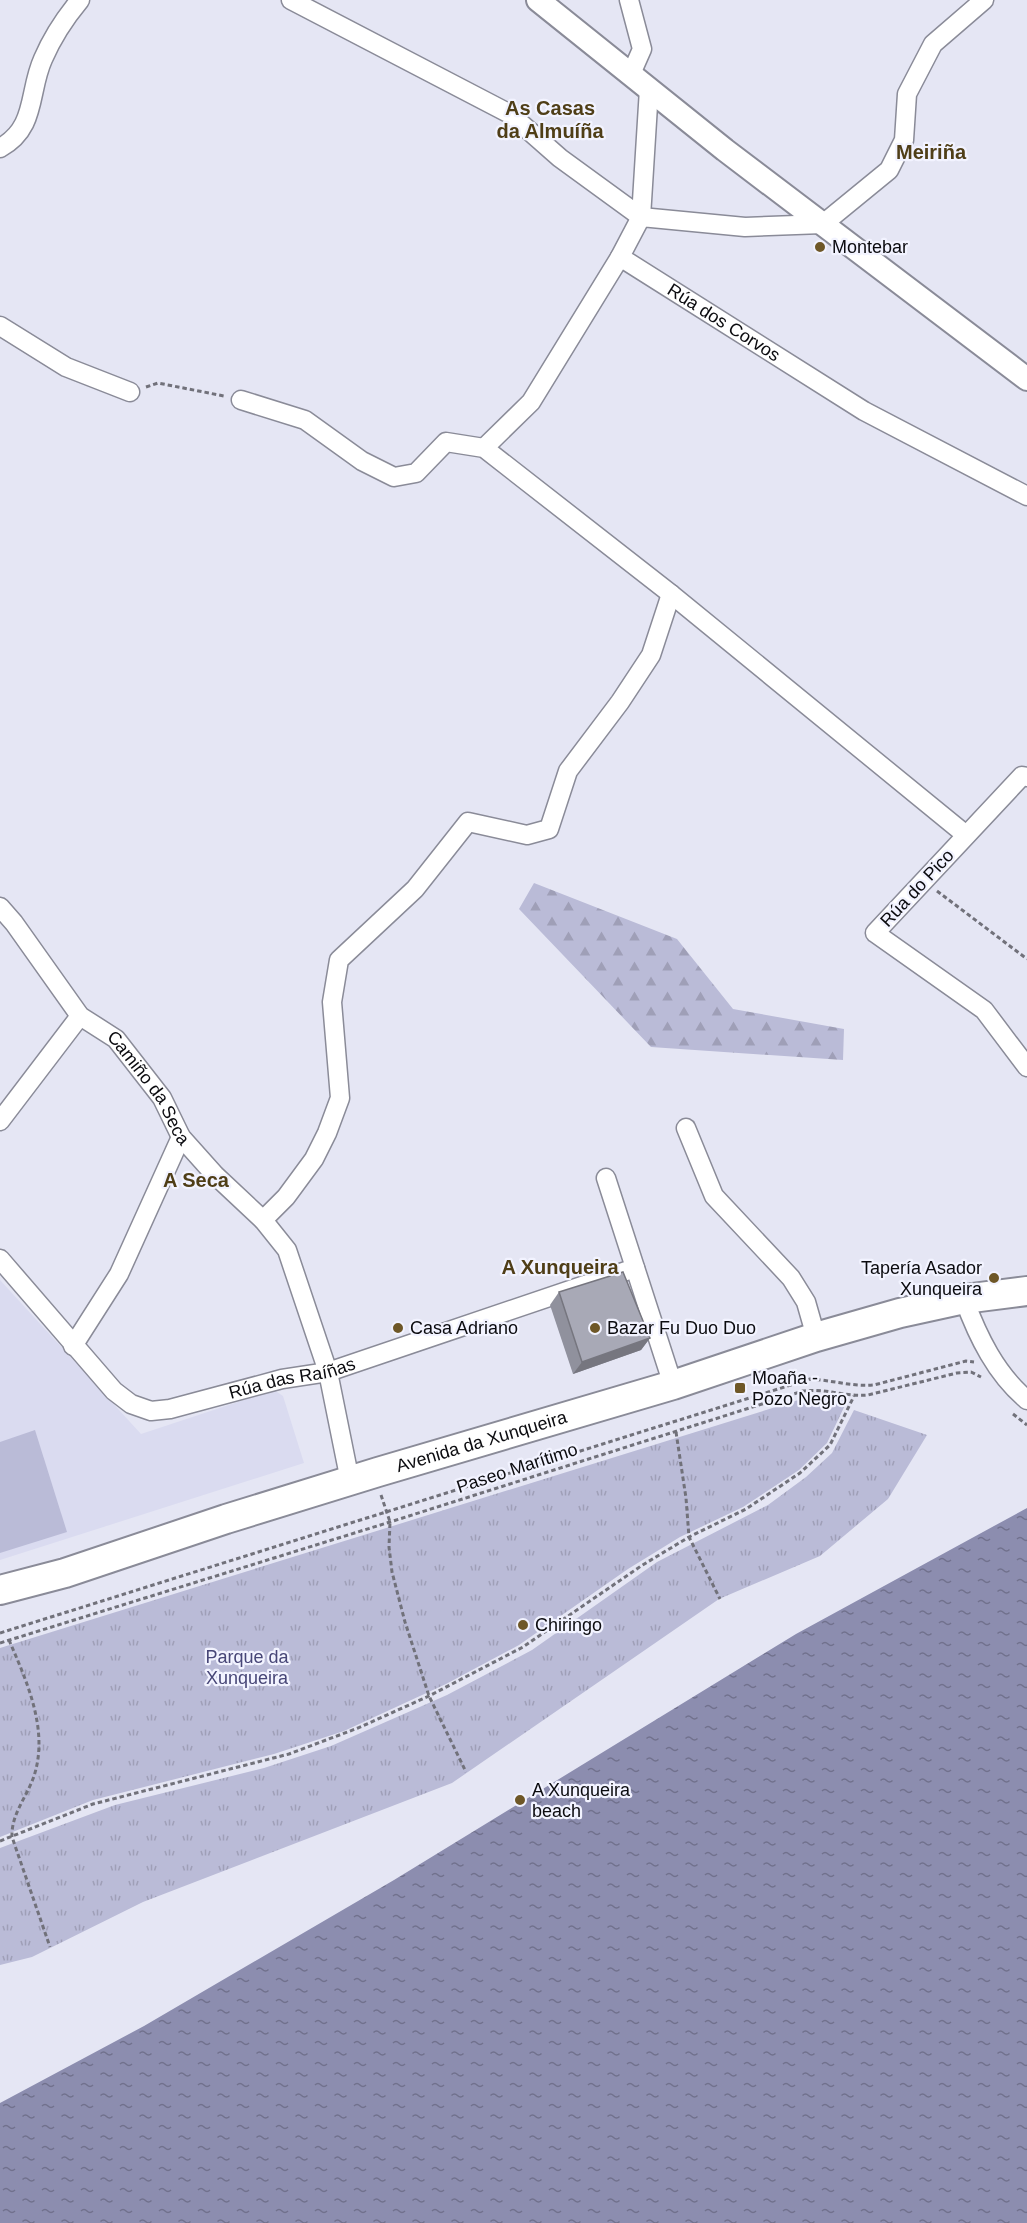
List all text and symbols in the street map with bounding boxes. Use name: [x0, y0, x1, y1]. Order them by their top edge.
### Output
district label: As Casas da Almuíña: [496, 97, 604, 142]
district label: Meiriña: [896, 141, 967, 163]
place label: Montebar: [832, 237, 908, 257]
marker: Montebar: [813, 240, 827, 254]
street label: Rúa dos Corvos: [664, 280, 784, 365]
street label: Rúa do Pico: [876, 845, 958, 931]
street label: Camiño da Seca: [104, 1026, 194, 1150]
district label: A Seca: [163, 1169, 230, 1191]
district label: A Xunqueira: [501, 1256, 619, 1278]
place label: Tapería Asador Xunqueira: [861, 1258, 983, 1299]
marker: Tapería Asador Xunqueira: [987, 1271, 1001, 1285]
place label: Casa Adriano: [410, 1318, 518, 1338]
place label: Bazar Fu Duo Duo: [607, 1318, 756, 1338]
marker: Casa Adriano: [391, 1321, 405, 1335]
marker: Bazar Fu Duo Duo: [588, 1321, 602, 1335]
street label: Rúa das Raíñas: [227, 1354, 358, 1403]
place label: Moaña - Pozo Negro: [752, 1368, 847, 1409]
marker: Moaña - Pozo Negro: [733, 1381, 747, 1395]
street label: Avenida da Xunqueira: [394, 1407, 570, 1476]
street label: Paseo Marítimo: [454, 1439, 580, 1497]
place label: Chiringo: [535, 1615, 602, 1635]
marker: Chiringo: [516, 1618, 530, 1632]
park label: Parque da Xunqueira: [205, 1647, 290, 1688]
place label: A Xunqueira beach: [532, 1780, 631, 1821]
marker: A Xunqueira beach: [513, 1793, 527, 1807]

